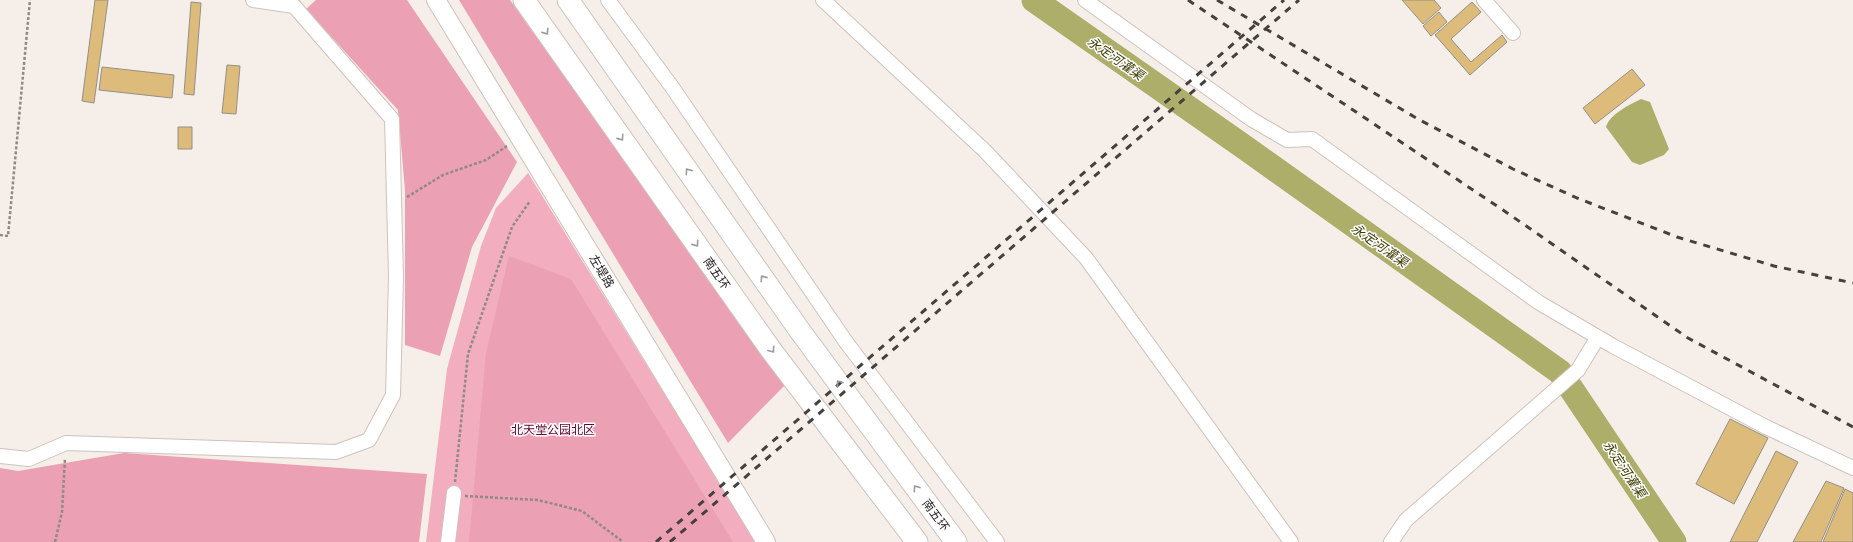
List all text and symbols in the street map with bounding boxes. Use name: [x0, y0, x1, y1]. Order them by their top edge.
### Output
one-way arrow: [541, 28, 549, 35]
water label: 永定河灌渠: [1084, 31, 1150, 86]
one-way arrow: [616, 134, 624, 141]
one-way arrow: [686, 169, 693, 176]
water label: 永定河灌渠: [1348, 218, 1414, 273]
one-way arrow: [691, 240, 699, 247]
street label: 左堤路: [585, 251, 619, 291]
street label: 南五环: [699, 253, 735, 293]
one-way arrow: [760, 275, 768, 282]
one-way arrow: [767, 346, 774, 353]
one-way arrow: [837, 381, 844, 388]
park label: 北天堂公园北区: [511, 420, 595, 439]
water label: 永定河灌渠: [1599, 436, 1653, 503]
one-way arrow: [913, 485, 921, 492]
street label: 南五环: [918, 495, 954, 535]

